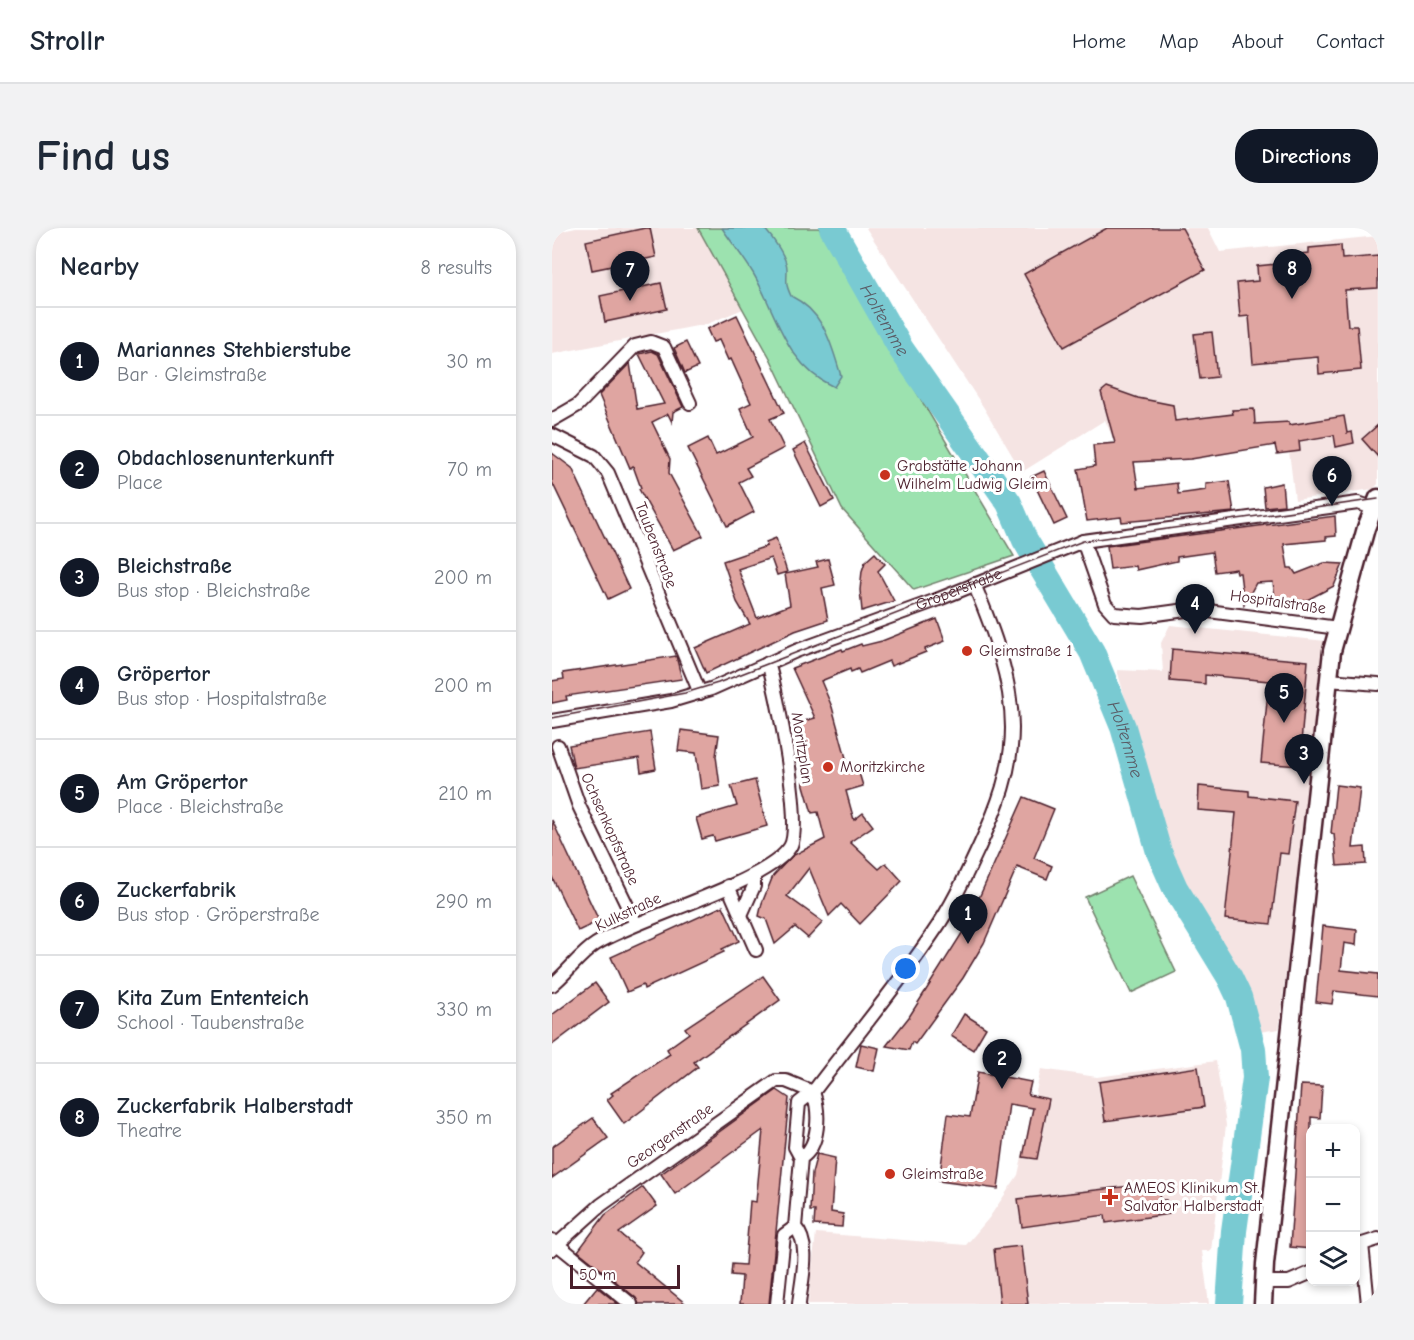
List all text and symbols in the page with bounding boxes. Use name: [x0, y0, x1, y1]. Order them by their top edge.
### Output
text: Strollr: [30, 25, 104, 57]
text: Home: [1072, 29, 1126, 53]
text: Map: [1159, 29, 1199, 53]
text: About: [1232, 29, 1283, 53]
text: Contact: [1316, 29, 1384, 53]
button: Directions: [1235, 129, 1378, 183]
text: Find us: [36, 132, 170, 181]
pin: 8: [1272, 250, 1312, 299]
pin: 7: [610, 251, 650, 301]
text: Nearby: [60, 252, 139, 282]
text: 8 results: [420, 256, 492, 279]
water label: Holtemme: [856, 280, 913, 360]
text: Mariannes Stehbierstube: [117, 337, 351, 363]
text: 1: [76, 350, 83, 373]
text: 30 m: [446, 350, 492, 373]
text: Bar · Gleimstraße: [117, 363, 267, 386]
text: Obdachlosenunterkunft: [117, 445, 334, 471]
pin: 6: [1312, 456, 1352, 506]
place label: Grabstätte Johann Wilhelm Ludwig Gleim: [897, 457, 1048, 493]
text: 2: [75, 458, 84, 481]
text: 70 m: [447, 458, 492, 481]
marker: Grabstätte Johann Wilhelm Ludwig Gleim: [878, 468, 892, 482]
text: Place: [117, 471, 163, 494]
street label: Taubenstraße: [631, 499, 681, 591]
text: Bleichstraße: [117, 553, 232, 579]
street label: Gröperstraße: [913, 565, 1004, 614]
text: 3: [75, 566, 84, 589]
text: 200 m: [434, 566, 492, 589]
text: Bus stop · Bleichstraße: [117, 579, 310, 602]
pin: 4: [1176, 584, 1214, 634]
street label: Hospitalstraße: [1229, 586, 1327, 618]
place label: Gleimstraße 1: [979, 642, 1073, 660]
marker: Gleimstraße 1: [960, 644, 974, 658]
text: Gröpertor: [117, 661, 210, 687]
text: 4: [75, 674, 84, 697]
text: 200 m: [434, 674, 492, 697]
pin: 5: [1264, 674, 1304, 723]
text: Bus stop · Hospitalstraße: [117, 687, 327, 710]
water label: Holtemme: [1103, 698, 1148, 780]
street label: Moritzplan: [787, 711, 817, 785]
pin: 3: [1284, 734, 1323, 784]
place label: Moritzkirche: [840, 758, 925, 776]
marker: Moritzkirche: [821, 760, 835, 774]
text: Am Gröpertor: [117, 769, 248, 795]
street label: Ochsenkopfstraße: [577, 770, 643, 888]
text: 5: [74, 782, 85, 805]
text: 210 m: [438, 782, 492, 805]
text: Place · Bleichstraße: [117, 795, 284, 818]
text: Zuckerfabrik: [117, 877, 236, 903]
street label: Kulkstraße: [592, 889, 664, 935]
text: 6: [74, 890, 85, 913]
text: 290 m: [436, 890, 492, 913]
pin: 1: [948, 894, 988, 944]
text: Bus stop · Gröperstraße: [117, 903, 319, 926]
your location: [891, 954, 920, 983]
text: Kita Zum Ententeich: [117, 985, 309, 1011]
text: 7: [75, 998, 84, 1021]
text: 330 m: [436, 998, 492, 1021]
text: School · Taubenstraße: [117, 1011, 304, 1034]
pin: 2: [982, 1040, 1022, 1089]
text: Zuckerfabrik Halberstadt: [117, 1093, 353, 1119]
street label: Georgenstraße: [623, 1100, 717, 1172]
text: 8: [74, 1106, 85, 1129]
text: 350 m: [436, 1106, 492, 1129]
text: Theatre: [117, 1119, 182, 1142]
map controls: [1306, 1124, 1360, 1286]
button: +: [1306, 1124, 1360, 1178]
place label: Gleimstraße: [902, 1165, 984, 1183]
marker: Gleimstraße: [883, 1167, 897, 1181]
button: −: [1306, 1178, 1360, 1232]
place label: AMEOS Klinikum St. Salvator Halberstadt: [1124, 1179, 1262, 1215]
marker: AMEOS Klinikum St. Salvator Halberstadt: [1101, 1188, 1119, 1206]
button: layers: [1306, 1232, 1360, 1286]
scale bar: [570, 1262, 680, 1290]
text: 50 m: [579, 1266, 616, 1284]

